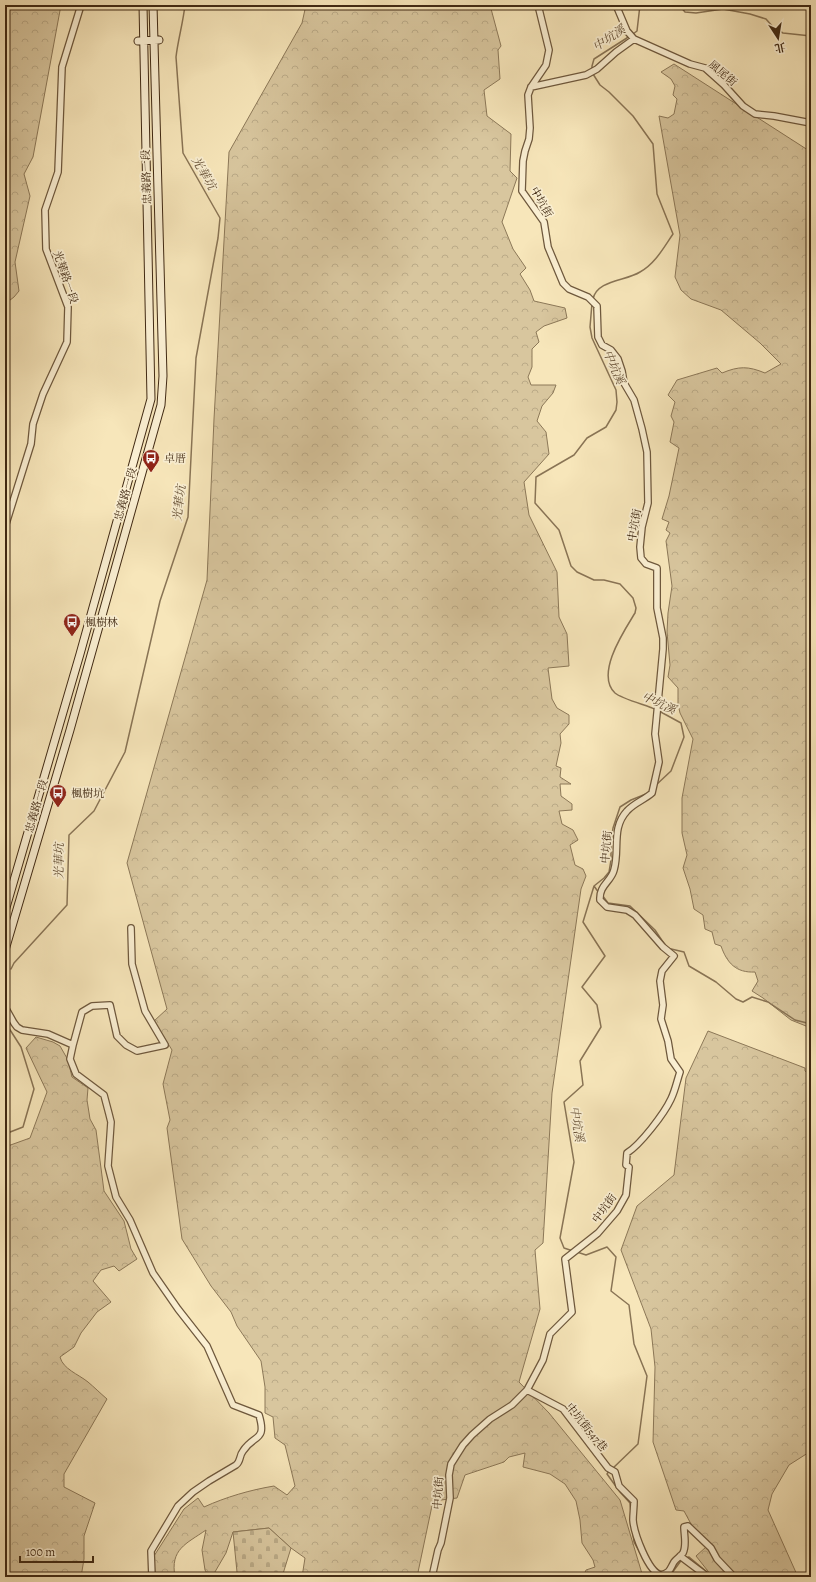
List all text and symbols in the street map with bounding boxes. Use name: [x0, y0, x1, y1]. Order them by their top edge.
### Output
north arrow: [758, 18, 798, 58]
water label: 中坑溪: [590, 20, 630, 55]
text: 北: [773, 39, 787, 56]
street label: 風尾街: [705, 57, 740, 90]
street label: 忠義路一段: [138, 149, 155, 205]
water label: 光華坑: [188, 153, 221, 194]
street label: 中坑街: [527, 184, 556, 220]
street label: 光華路一段: [49, 249, 82, 306]
water label: 中坑溪: [600, 347, 629, 389]
bus stop icon: 卓厝: [141, 448, 161, 473]
place label: 卓厝: [164, 451, 186, 466]
street label: 忠義路一段: [111, 466, 140, 523]
water label: 光華坑: [169, 482, 189, 522]
street label: 中坑街: [624, 508, 645, 543]
bus stop icon: 楓樹林: [62, 612, 82, 637]
place label: 楓樹林: [85, 615, 118, 630]
water label: 中坑溪: [639, 688, 681, 719]
street label: 忠義路一段: [22, 778, 51, 835]
bus stop icon: 楓樹坑: [48, 783, 68, 808]
place label: 楓樹坑: [71, 786, 104, 801]
street label: 中坑街: [598, 830, 615, 864]
water label: 光華坑: [51, 841, 67, 879]
water label: 中坑溪: [566, 1105, 588, 1145]
street label: 中坑街: [589, 1191, 620, 1226]
street label: 中坑街547巷: [562, 1400, 611, 1455]
street label: 中坑街: [430, 1476, 447, 1510]
scale bar: [20, 1538, 93, 1564]
text: 100 m: [26, 1544, 55, 1560]

